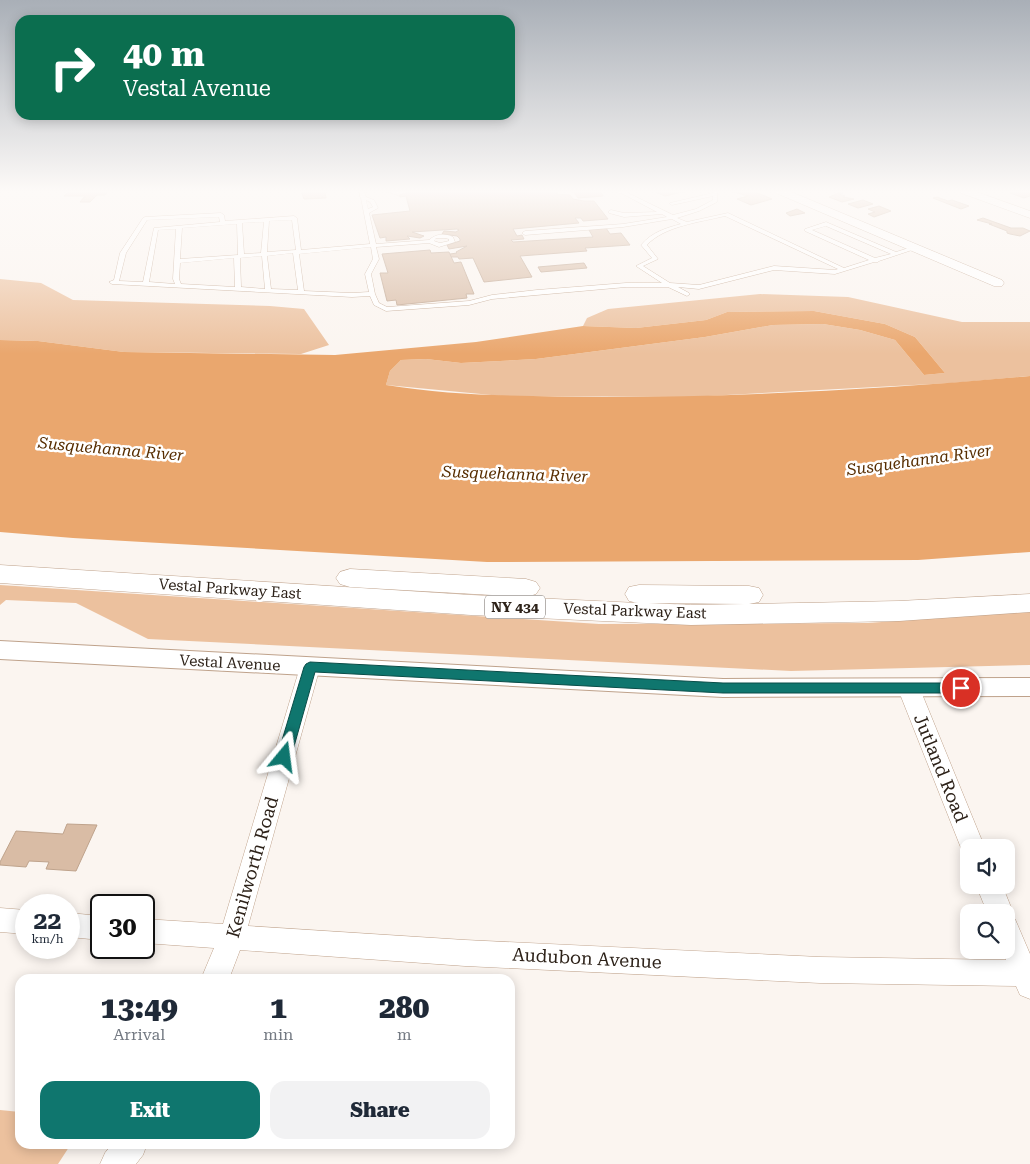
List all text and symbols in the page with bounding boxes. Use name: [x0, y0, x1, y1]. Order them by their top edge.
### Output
text: 40 m: [123, 34, 205, 75]
icon: right: [40, 35, 105, 100]
text: Vestal Avenue: [123, 76, 271, 101]
water label: Susquehanna River: [36, 433, 185, 465]
water label: Susquehanna River: [844, 440, 993, 480]
water label: Susquehanna River: [441, 462, 589, 486]
street label: Vestal Parkway East: [158, 575, 302, 603]
road number: NY 434: [485, 596, 545, 618]
street label: Vestal Parkway East: [563, 600, 707, 623]
street label: Vestal Avenue: [179, 651, 281, 675]
pin: [940, 667, 982, 709]
icon: arrive: [947, 674, 975, 702]
street label: Jutland Road: [910, 711, 972, 826]
position arrow: [257, 730, 309, 782]
street label: Kenilworth Road: [222, 794, 282, 940]
map controls: [960, 839, 1015, 959]
button: sound: [960, 839, 1015, 894]
speed limit sign: 30: [90, 894, 155, 959]
button: search: [960, 904, 1015, 959]
text: 22: [33, 906, 62, 935]
text: km/h: [31, 932, 64, 946]
street label: Audubon Avenue: [512, 944, 662, 972]
text: 13:49: [101, 990, 178, 1025]
text: 1: [270, 990, 287, 1025]
text: 280: [379, 990, 429, 1025]
text: Arrival: [113, 1025, 165, 1044]
text: min: [263, 1025, 293, 1044]
text: m: [397, 1025, 411, 1044]
button: Exit: [40, 1081, 260, 1139]
button: Share: [270, 1081, 490, 1139]

